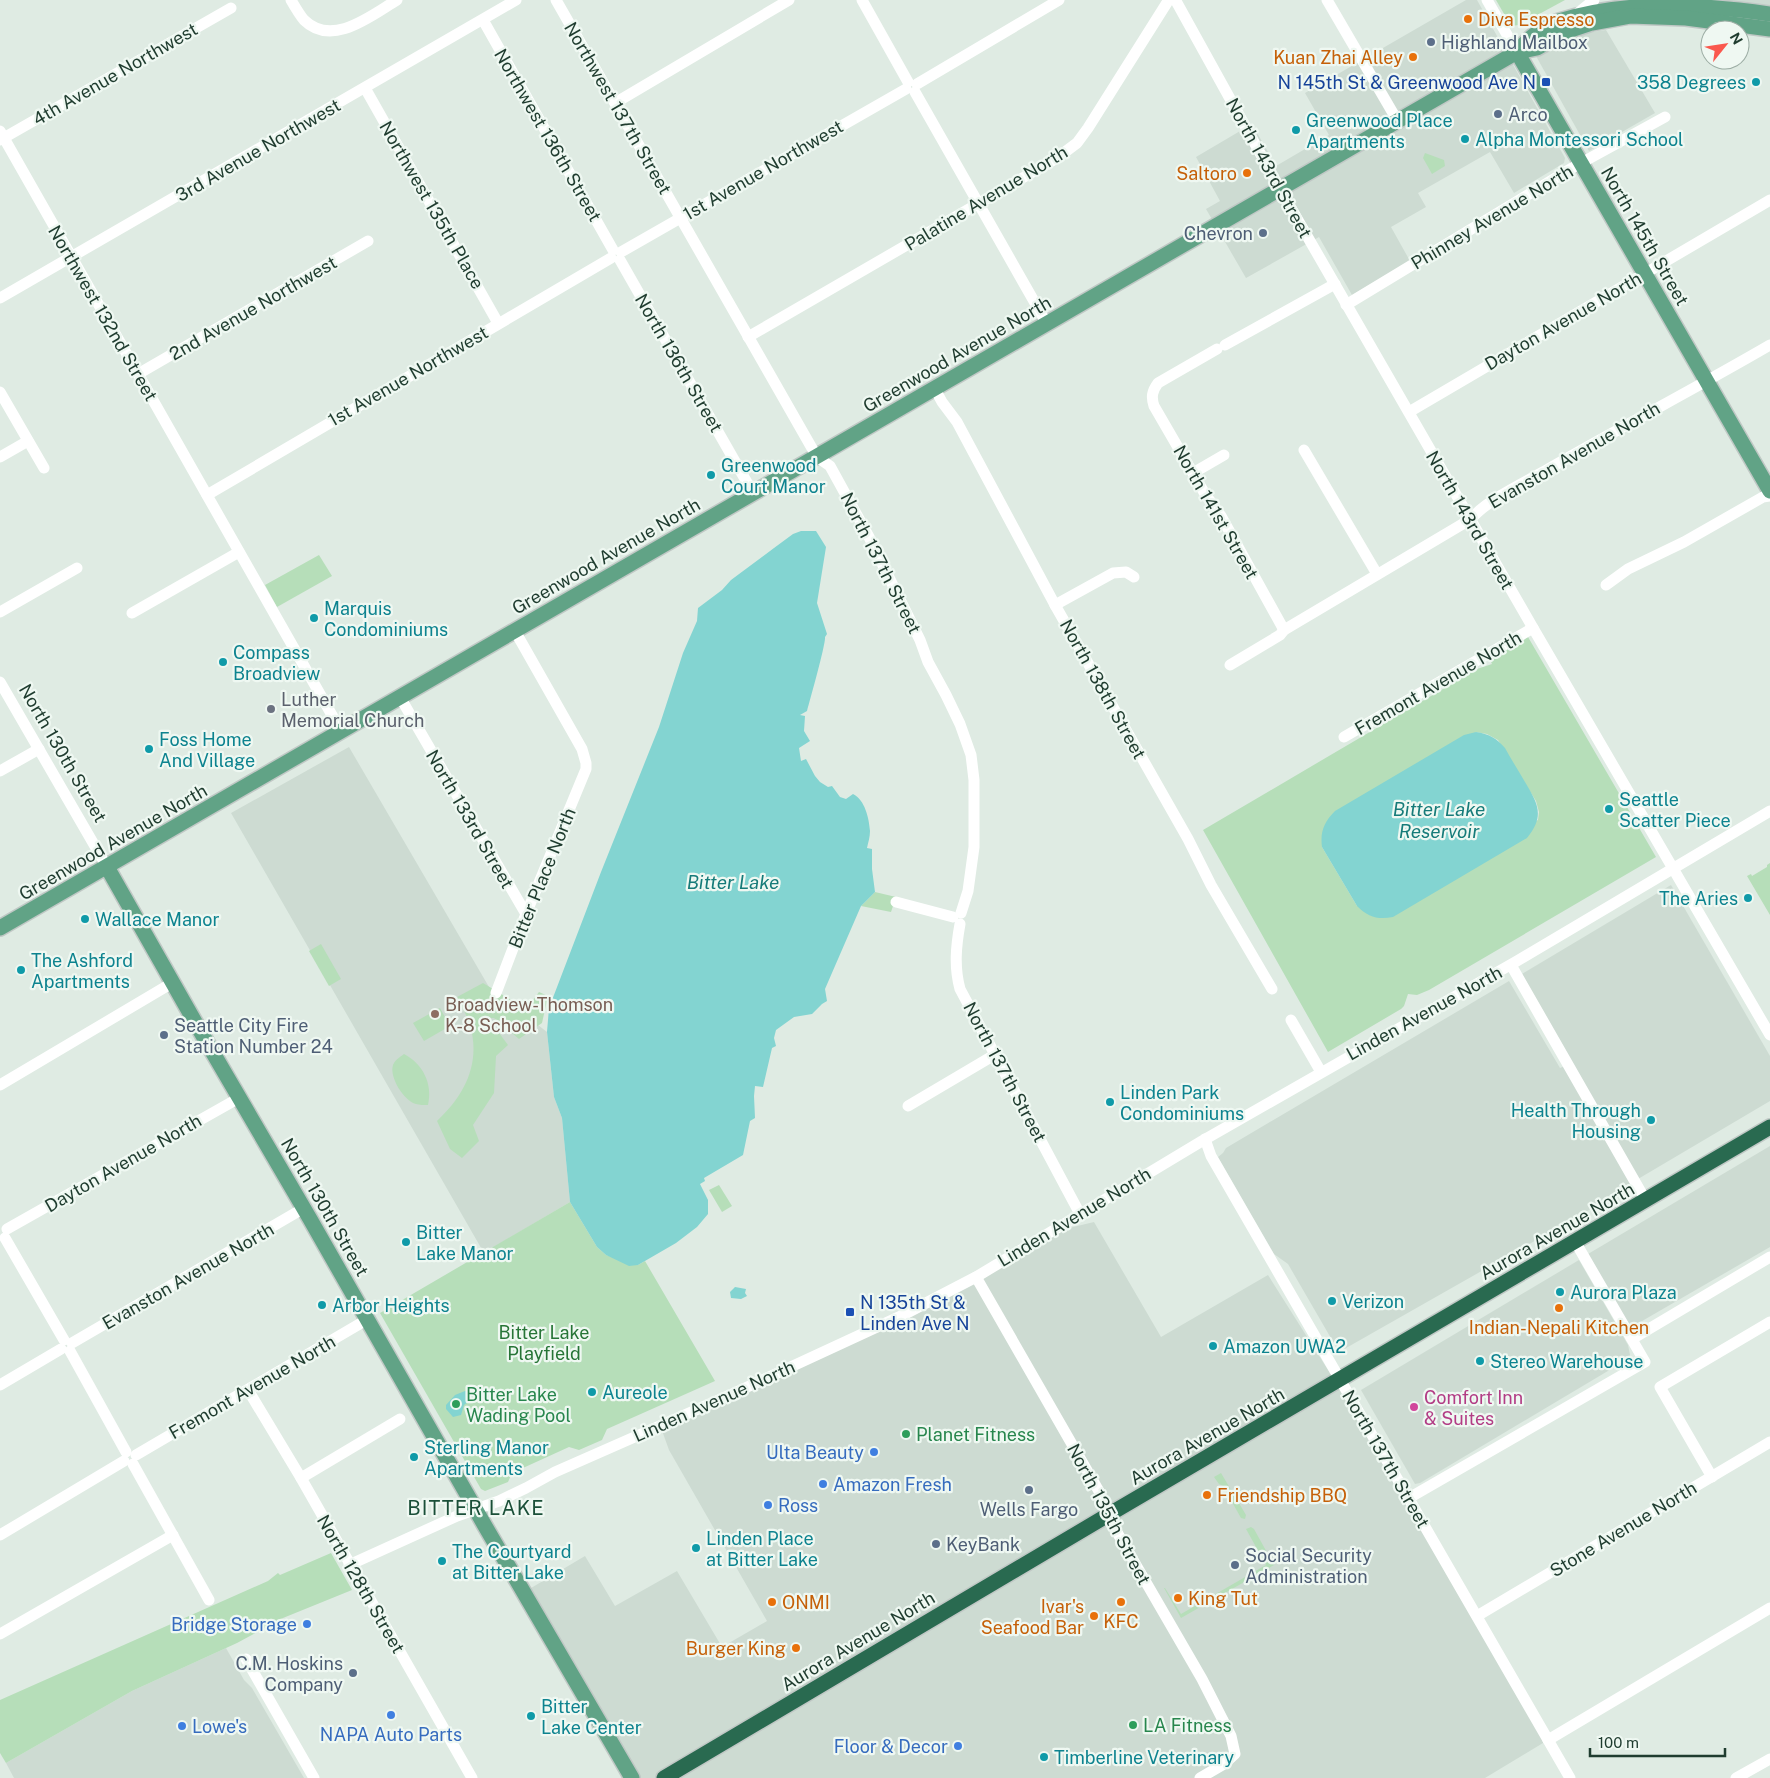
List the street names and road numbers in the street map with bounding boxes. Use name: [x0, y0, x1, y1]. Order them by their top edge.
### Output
street label: 4th Avenue Northwest: [29, 18, 201, 130]
street label: Northwest 137th Street: [560, 18, 676, 198]
street label: Northwest 136th Street: [490, 45, 606, 225]
street label: 3rd Avenue Northwest: [172, 94, 344, 206]
street label: North 143rd Street: [1222, 94, 1316, 242]
street label: 1st Avenue Northwest: [679, 116, 847, 224]
street label: Northwest 135th Place: [375, 117, 489, 293]
street label: Palatine Avenue North: [901, 141, 1071, 255]
street label: Phinney Avenue North: [1407, 160, 1577, 274]
street label: North 145th Street: [1597, 163, 1693, 309]
street label: Northwest 132nd Street: [44, 221, 162, 405]
street label: 2nd Avenue Northwest: [166, 251, 340, 365]
street label: Dayton Avenue North: [1481, 268, 1645, 374]
street label: North 136th Street: [631, 290, 727, 436]
street label: Greenwood Avenue North: [859, 291, 1055, 417]
street label: 1st Avenue Northwest: [324, 322, 492, 430]
street label: Evanston Avenue North: [1485, 397, 1663, 513]
street label: North 141st Street: [1169, 441, 1263, 583]
street label: North 143rd Street: [1422, 447, 1518, 593]
street label: North 137th Street: [836, 489, 926, 637]
street label: Greenwood Avenue North: [508, 493, 704, 619]
street label: North 138th Street: [1056, 615, 1150, 763]
street label: Fremont Avenue North: [1351, 627, 1525, 739]
street label: North 130th Street: [15, 680, 111, 826]
street label: North 133rd Street: [422, 746, 518, 892]
street label: Greenwood Avenue North: [15, 779, 211, 905]
street label: Bitter Place North: [504, 805, 580, 951]
street label: Linden Avenue North: [1342, 961, 1506, 1065]
street label: North 137th Street: [959, 998, 1051, 1146]
street label: Dayton Avenue North: [41, 1110, 205, 1216]
street label: North 130th Street: [277, 1134, 373, 1280]
street label: Linden Avenue North: [994, 1163, 1154, 1271]
street label: Aurora Avenue North: [1476, 1178, 1638, 1284]
street label: Evanston Avenue North: [99, 1218, 277, 1334]
street label: Fremont Avenue North: [165, 1331, 339, 1443]
street label: Linden Avenue North: [630, 1356, 798, 1446]
street label: Aurora Avenue North: [1126, 1383, 1288, 1489]
street label: North 137th Street: [1338, 1386, 1434, 1532]
street label: North 135th Street: [1063, 1440, 1155, 1588]
street label: Stone Avenue North: [1546, 1477, 1700, 1581]
street label: North 128th Street: [313, 1511, 409, 1657]
street label: Aurora Avenue North: [778, 1587, 938, 1695]

